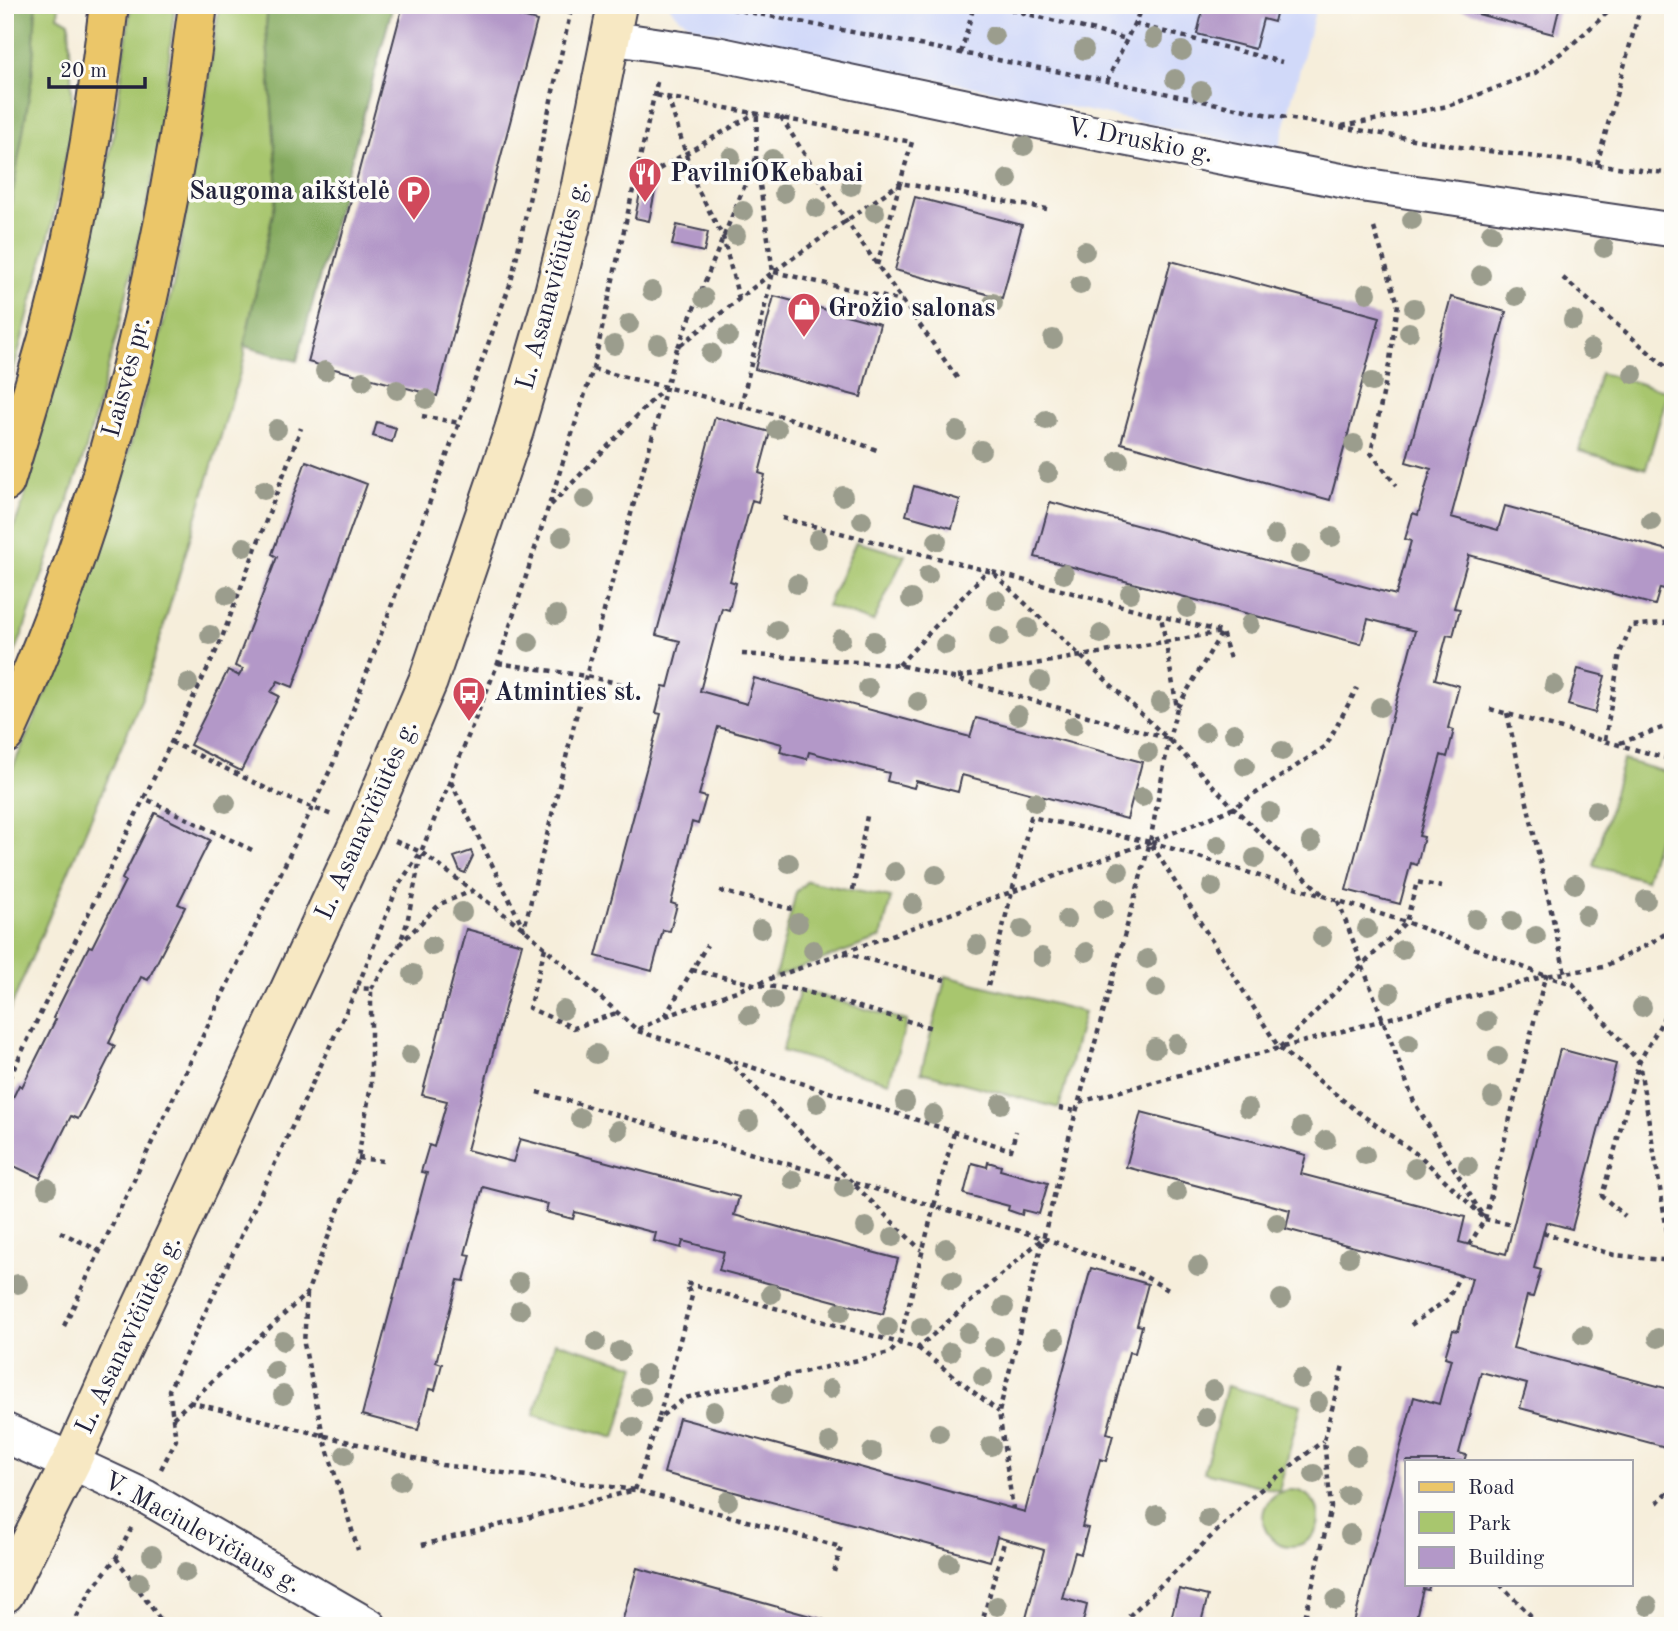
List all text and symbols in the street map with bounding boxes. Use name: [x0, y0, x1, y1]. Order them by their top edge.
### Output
scale bar: [49, 46, 145, 90]
text: 20 m: [60, 61, 107, 82]
street label: V. Druskio g.: [1064, 114, 1216, 168]
restaurant icon: PavilniOKebabai: [626, 155, 664, 204]
place label: PavilniOKebabai: [670, 161, 863, 187]
parking icon: Saugoma aikštelė: [395, 173, 433, 222]
street label: L. Asanavičiūtės g.: [512, 177, 594, 393]
place label: Saugoma aikštelė: [189, 179, 390, 205]
shop icon: Grožio salonas: [785, 290, 823, 339]
place label: Grožio salonas: [828, 296, 996, 322]
street label: Laisvės pr.: [98, 314, 156, 440]
bus stop icon: Atminties st.: [450, 674, 488, 723]
place label: Atminties st.: [494, 680, 642, 706]
street label: L. Asanavičiūtės g.: [311, 716, 423, 924]
street label: L. Asanavičiūtės g.: [72, 1232, 186, 1438]
legend: [1405, 1460, 1632, 1586]
street label: V. Maciulevičiaus g.: [98, 1468, 306, 1598]
text: Road: [1468, 1478, 1515, 1499]
text: Park: [1468, 1514, 1511, 1535]
text: Building: [1468, 1548, 1545, 1569]

